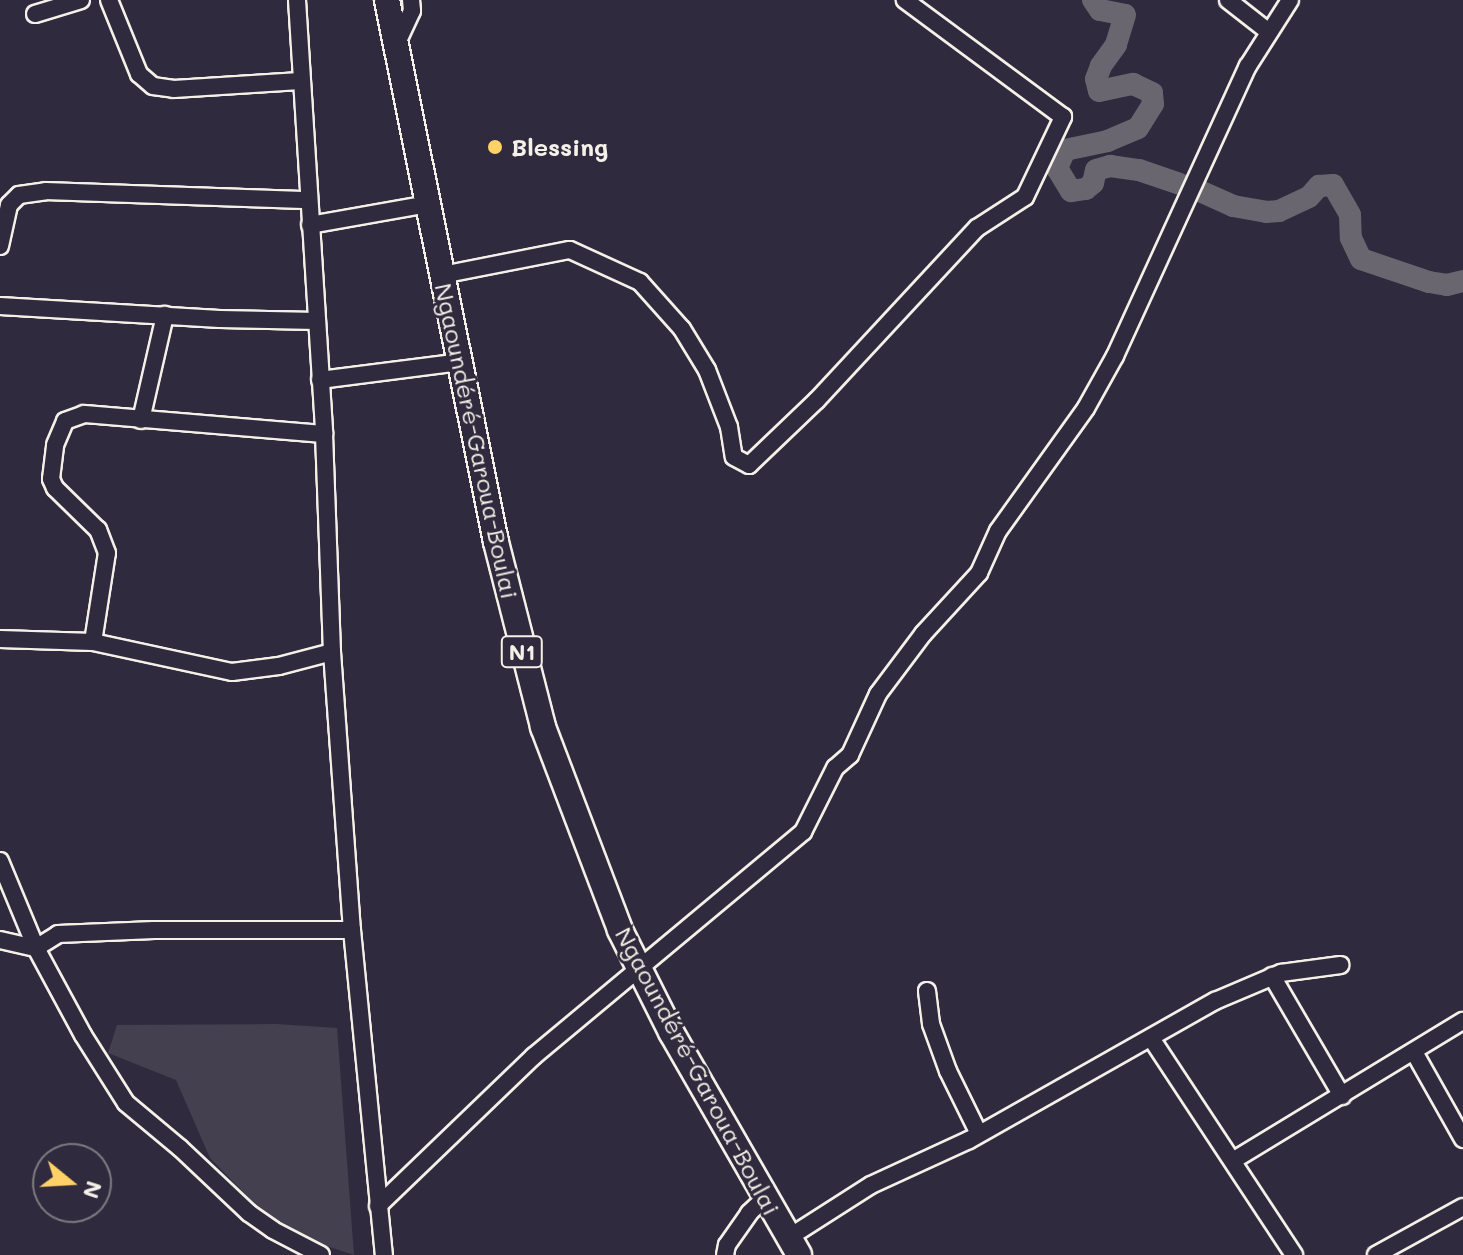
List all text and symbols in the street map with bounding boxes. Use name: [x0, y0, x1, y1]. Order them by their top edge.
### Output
place label: Blessing: [511, 133, 608, 161]
marker: Blessing: [486, 138, 504, 156]
street label: Ngaoundéré-Garoua-Boulai: [429, 280, 525, 602]
road number: N1: [500, 634, 544, 670]
street label: Ngaoundéré-Garoua-Boulai: [610, 922, 786, 1220]
north arrow: [32, 1143, 112, 1223]
text: N: [77, 1178, 110, 1202]

